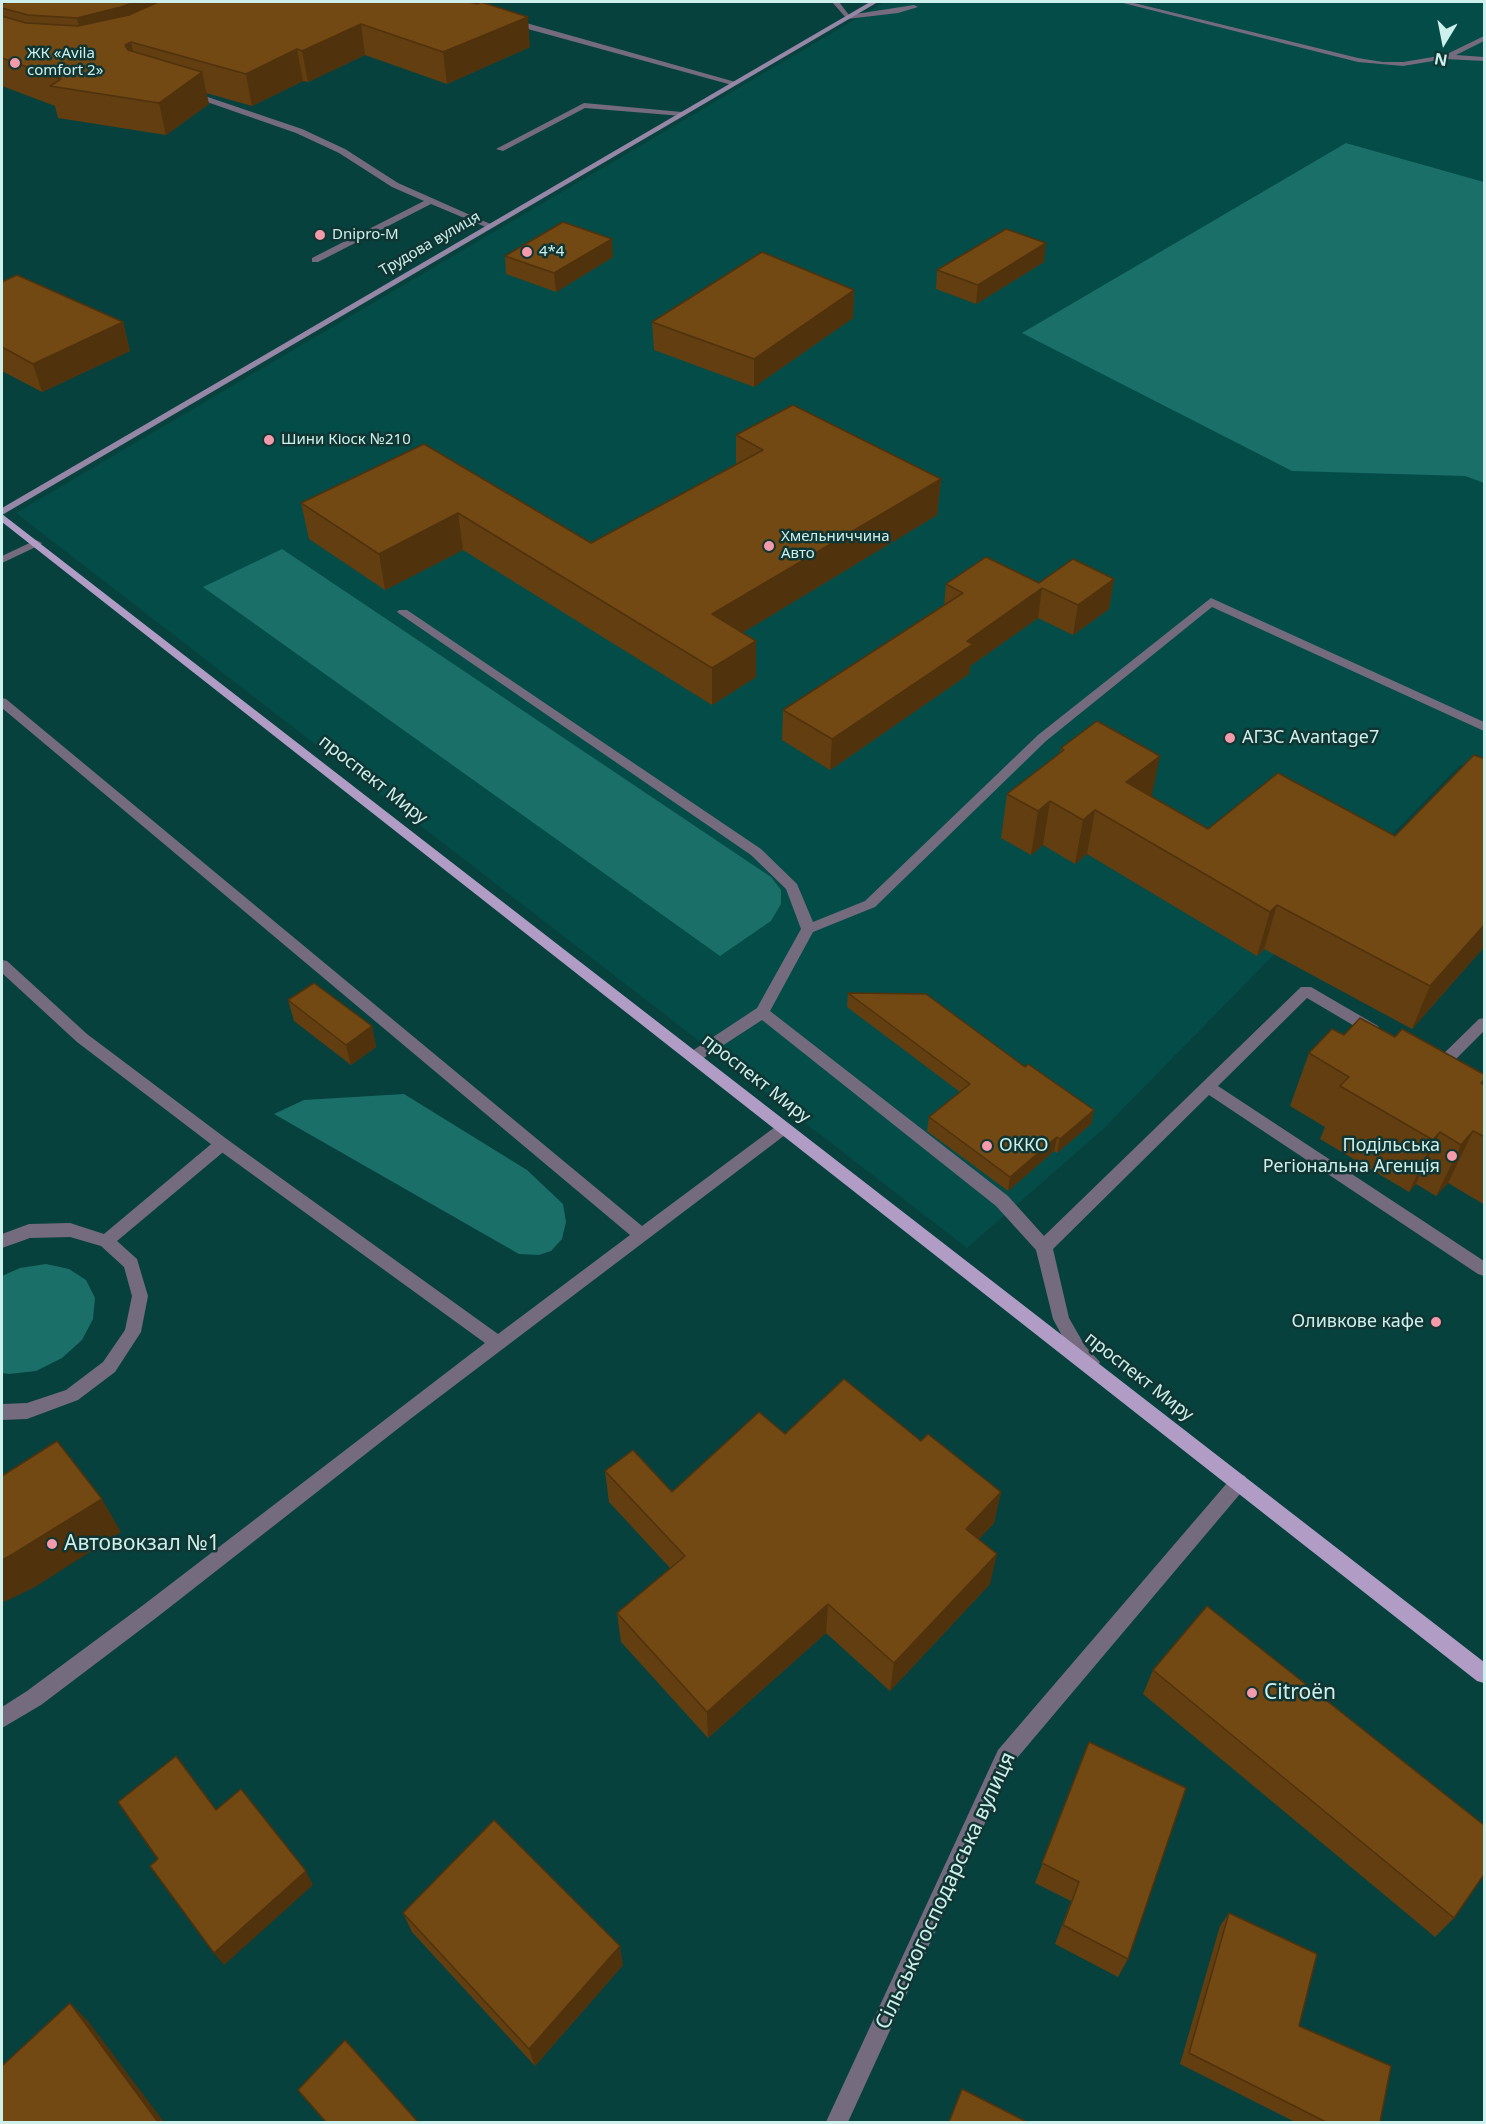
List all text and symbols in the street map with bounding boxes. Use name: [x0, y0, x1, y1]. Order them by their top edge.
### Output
north arrow: [1414, 12, 1474, 72]
place label: ЖК «Avila comfort 2»: [27, 45, 103, 80]
text: N: [1433, 48, 1449, 72]
marker: ЖК «Avila comfort 2»: [8, 56, 22, 70]
street label: Трудова вулиця: [376, 208, 484, 280]
place label: Dnipro-M: [332, 226, 399, 244]
marker: Dnipro-M: [313, 228, 327, 242]
place label: 4*4: [539, 243, 564, 261]
marker: 4*4: [520, 245, 534, 259]
place label: Шини Кіоск №210: [281, 431, 411, 449]
marker: Шини Кіоск №210: [262, 433, 276, 447]
place label: Хмельниччина Авто: [781, 528, 890, 563]
marker: Хмельниччина Авто: [762, 539, 776, 553]
place label: АГЗС Avantage7: [1242, 727, 1379, 749]
street label: проспект Миру: [314, 731, 432, 829]
marker: АГЗС Avantage7: [1223, 731, 1237, 745]
street label: проспект Миру: [697, 1030, 815, 1128]
place label: ОККО: [999, 1135, 1049, 1157]
place label: Подільська Регіональна Агенція: [1263, 1135, 1440, 1178]
marker: ОККО: [980, 1139, 994, 1153]
marker: Подільська Регіональна Агенція: [1445, 1149, 1459, 1163]
place label: Оливкове кафе: [1292, 1311, 1424, 1333]
marker: Оливкове кафе: [1429, 1315, 1443, 1329]
street label: проспект Миру: [1080, 1328, 1198, 1426]
place label: Автовокзал №1: [64, 1531, 220, 1557]
marker: Автовокзал №1: [45, 1537, 59, 1551]
place label: Citroën: [1264, 1680, 1336, 1706]
marker: Citroën: [1245, 1686, 1259, 1700]
street label: Сільськогосподарська вулиця: [871, 1748, 1021, 2034]

